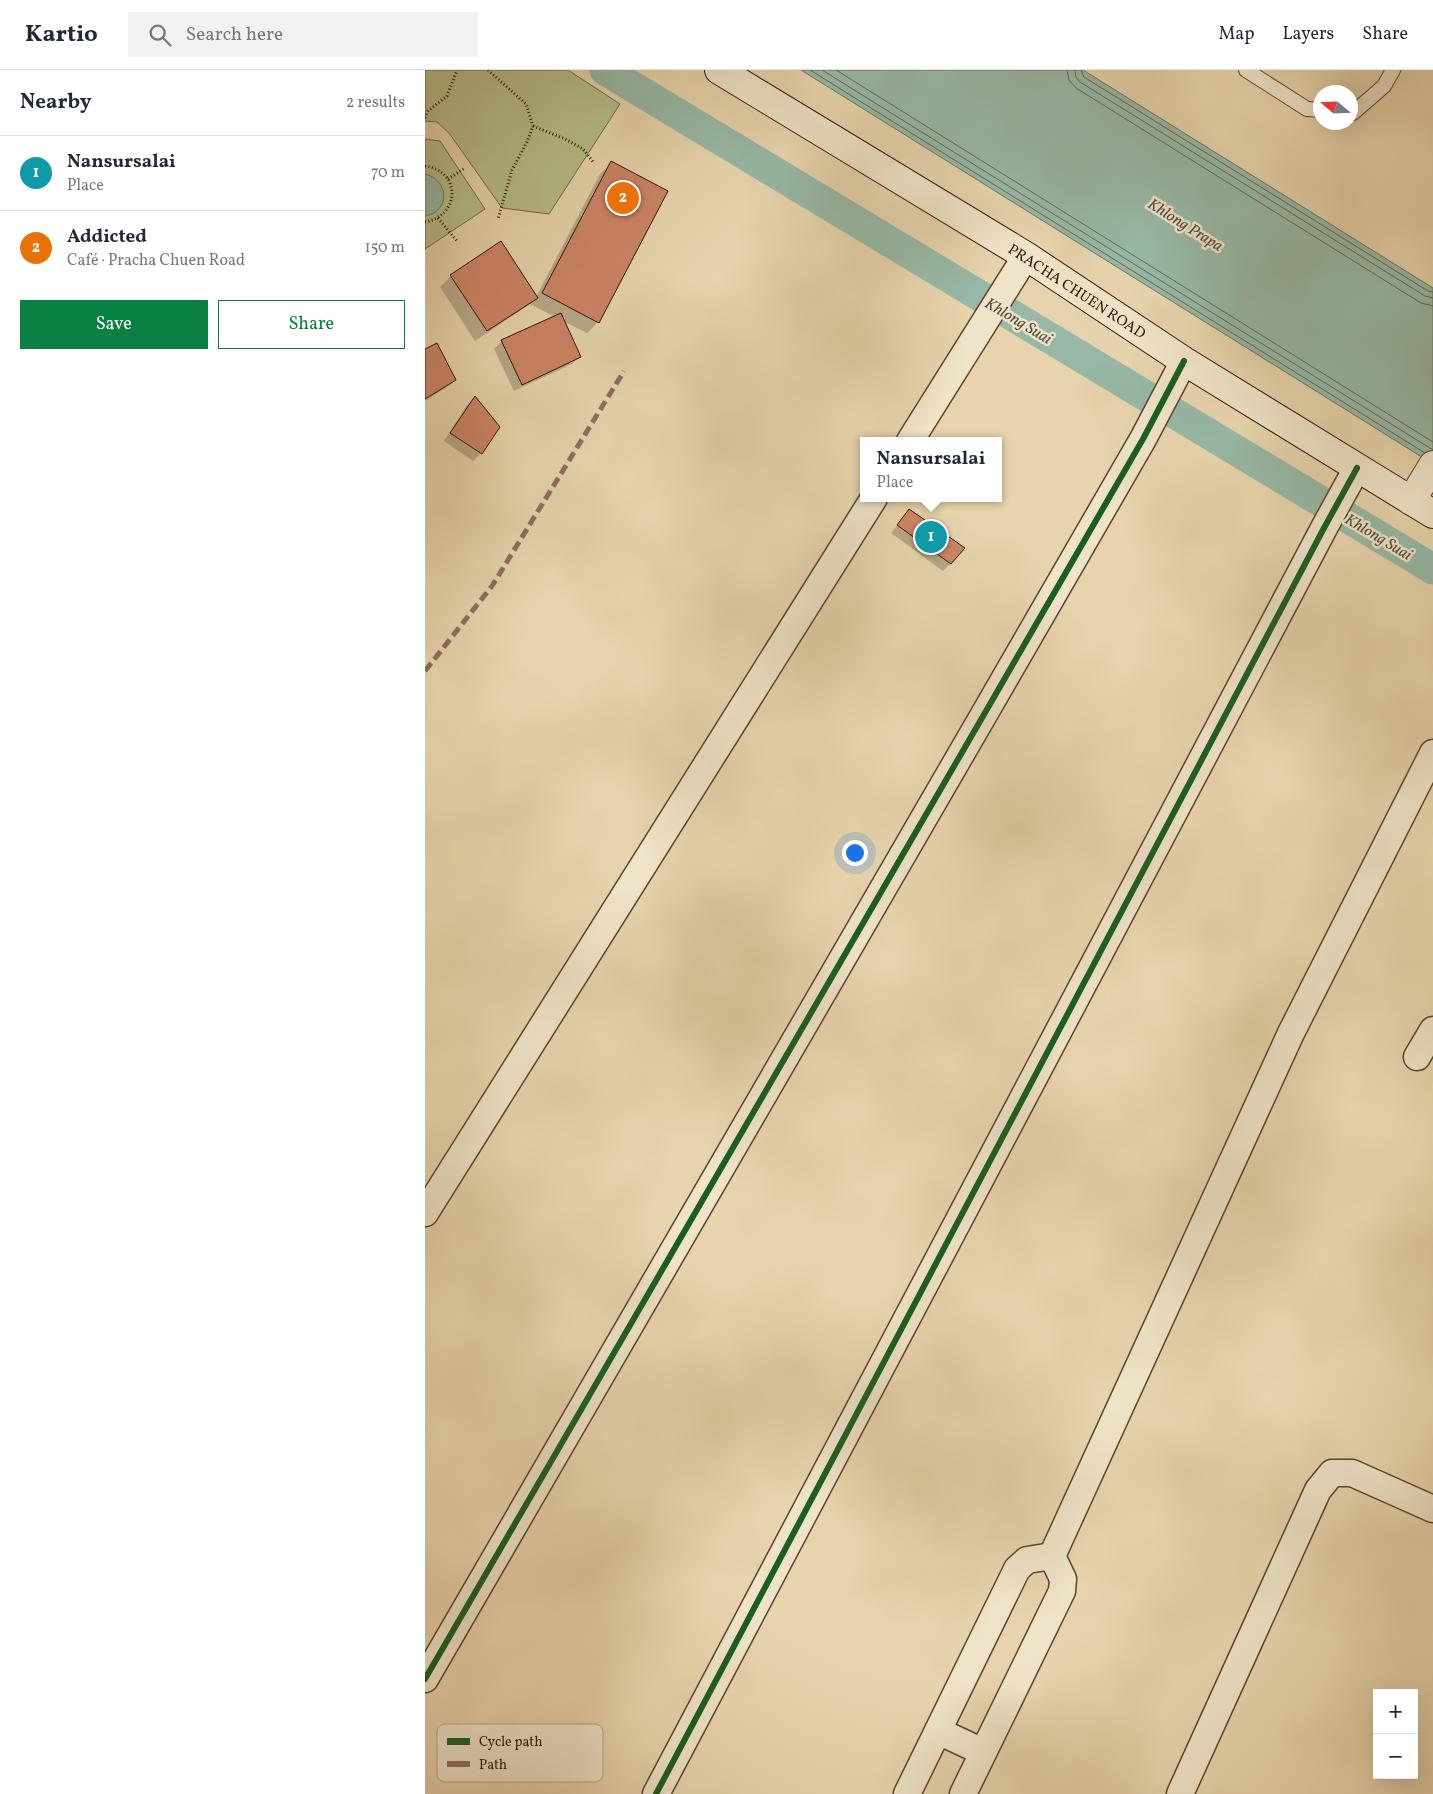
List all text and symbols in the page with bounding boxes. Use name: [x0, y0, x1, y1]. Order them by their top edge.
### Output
search box: [128, 12, 478, 57]
text: Kartio: [25, 18, 98, 52]
icon: search: [146, 21, 174, 49]
text: Search here: [186, 22, 283, 48]
text: Map: [1218, 22, 1254, 47]
text: Layers: [1282, 22, 1334, 47]
text: Share: [1362, 22, 1408, 47]
north arrow: [1313, 85, 1358, 130]
text: Nearby: [20, 88, 91, 117]
text: 2 results: [346, 92, 405, 114]
text: Nansursalai: [67, 149, 176, 175]
text: 1: [33, 162, 39, 184]
text: 70 m: [371, 162, 405, 184]
text: Place: [67, 175, 104, 197]
pin: 2: [607, 179, 639, 217]
water label: Khlong Prapa: [1143, 194, 1227, 258]
text: Addicted: [67, 224, 147, 250]
text: 2: [32, 237, 40, 259]
text: 150 m: [364, 237, 405, 259]
street label: PRACHA CHUEN ROAD: [1003, 240, 1149, 345]
text: Café · Pracha Chuen Road: [67, 250, 245, 272]
water label: Khlong Suai: [980, 293, 1057, 351]
button: Save: [20, 300, 208, 349]
button: Share: [218, 300, 405, 349]
popup: [860, 437, 1002, 502]
text: Nansursalai: [877, 446, 985, 472]
text: Place: [877, 472, 913, 494]
water label: Khlong Suai: [1340, 509, 1417, 567]
pin: 1: [915, 518, 947, 556]
your location: [842, 840, 868, 866]
map controls: [1373, 1689, 1418, 1779]
button: +: [1373, 1689, 1418, 1734]
legend: [437, 1724, 603, 1782]
text: Cycle path: [479, 1733, 543, 1752]
button: −: [1373, 1734, 1418, 1779]
text: Path: [479, 1756, 507, 1775]

